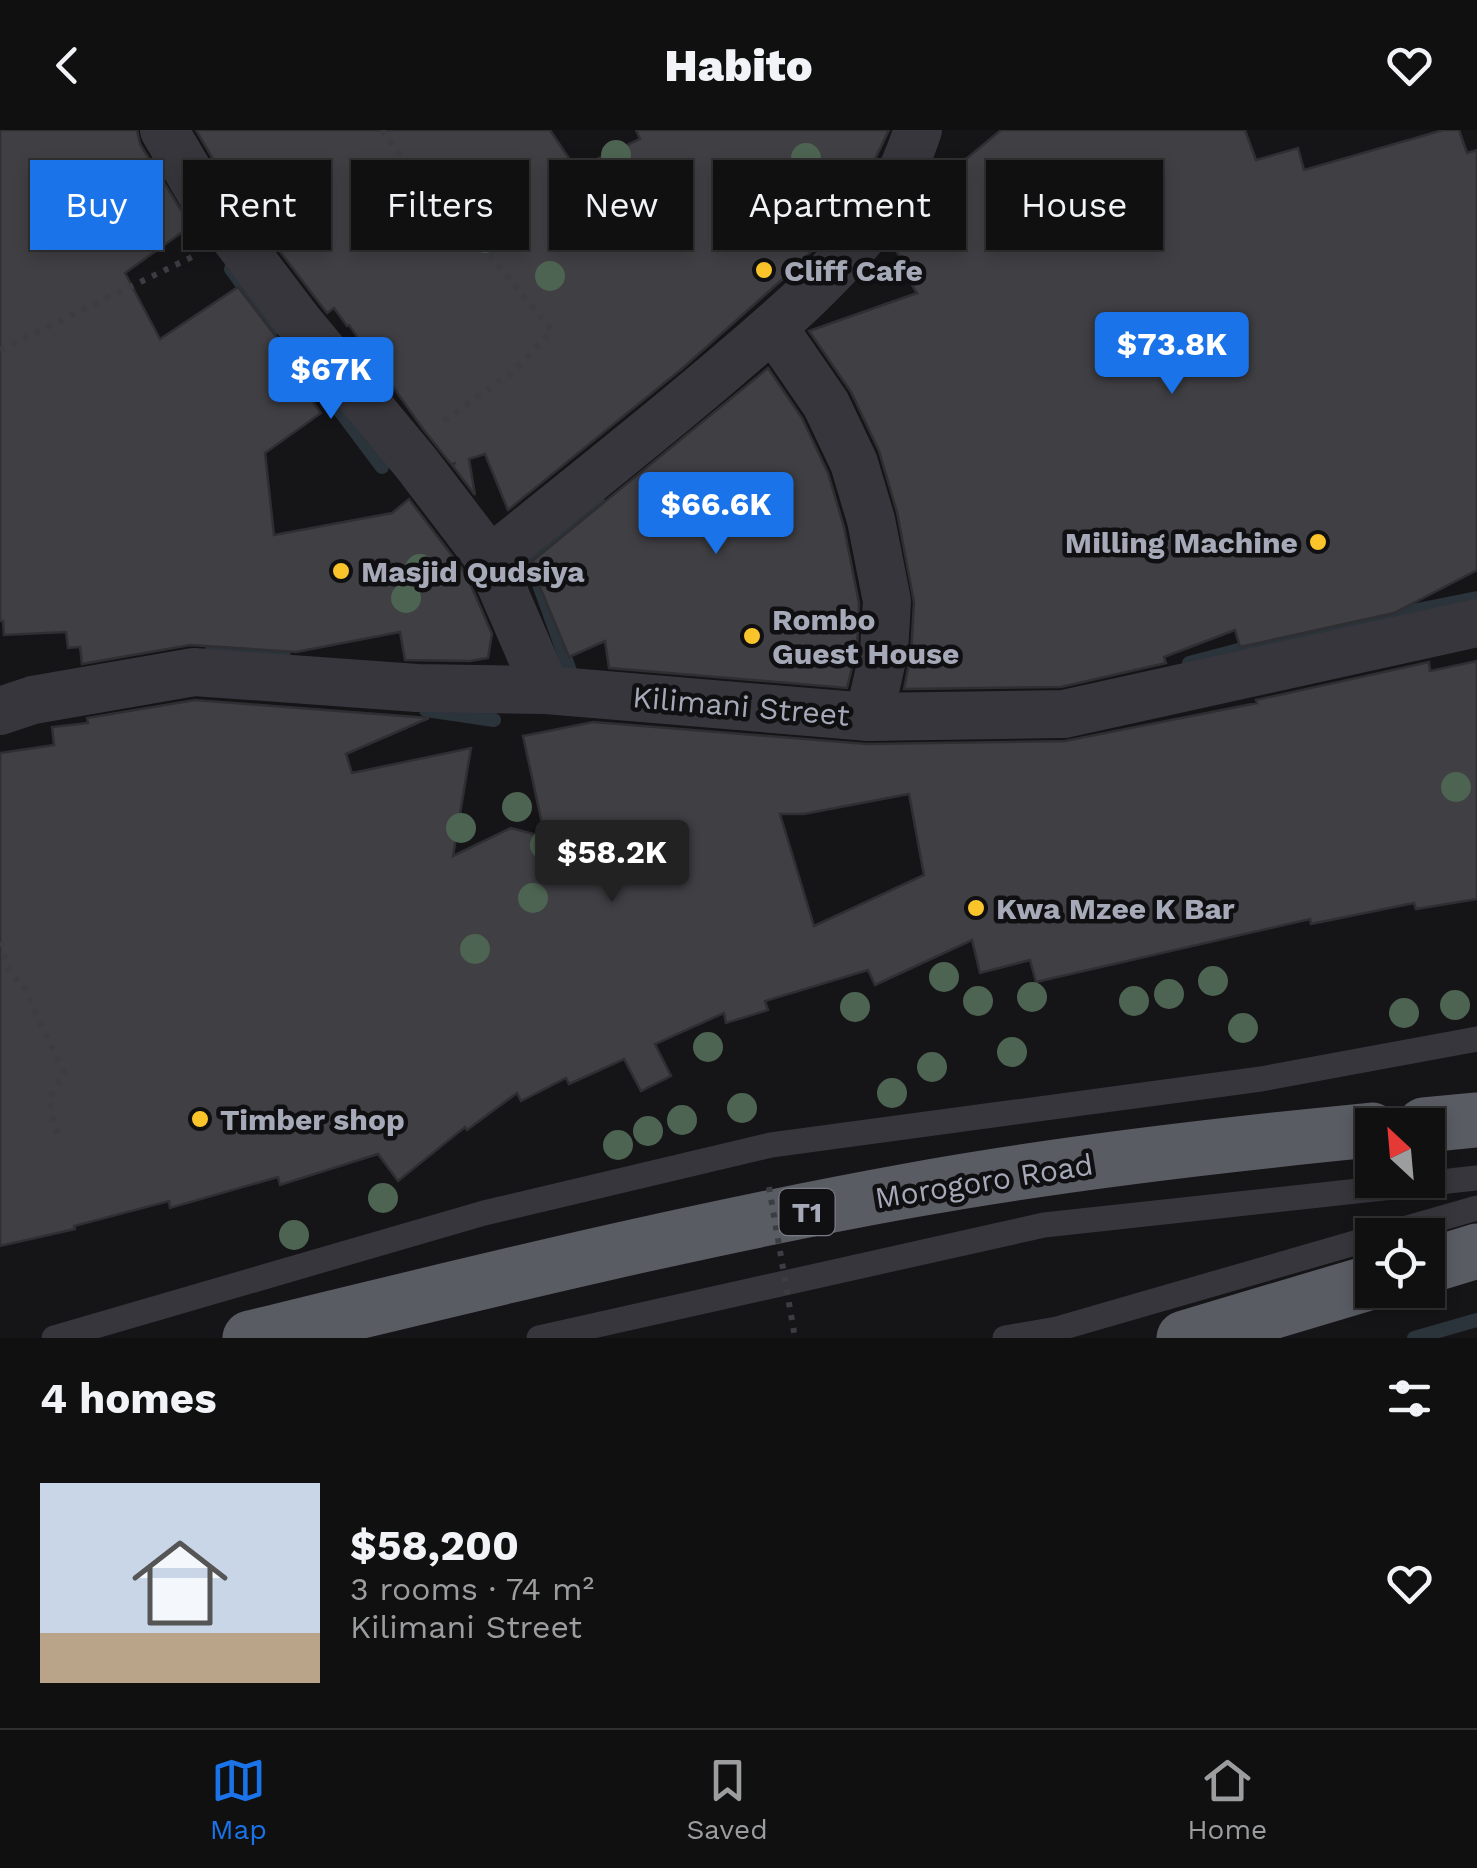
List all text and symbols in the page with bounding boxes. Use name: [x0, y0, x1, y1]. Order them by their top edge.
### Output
icon: back: [40, 38, 95, 93]
icon: heart: [1382, 38, 1437, 93]
text: Habito: [664, 39, 813, 92]
chip: Buy: [30, 160, 163, 250]
chip: Rent: [183, 160, 331, 250]
chip: Filters: [351, 160, 529, 250]
chip: New: [549, 160, 693, 250]
chip: Apartment: [713, 160, 966, 250]
chip: House: [986, 160, 1163, 250]
place label: Cliff Cafe: [784, 253, 923, 288]
marker: Cliff Cafe: [753, 259, 775, 281]
pin: $73.8K: [1091, 312, 1253, 397]
text: $73.8K: [1117, 325, 1227, 363]
pin: $67K: [272, 337, 390, 422]
text: $67K: [290, 350, 372, 388]
pin: $66.6K: [635, 472, 797, 557]
text: $66.6K: [661, 485, 771, 523]
place label: Milling Machine: [1065, 525, 1298, 560]
marker: Milling Machine: [1307, 531, 1329, 553]
place label: Masjid Qudsiya: [361, 554, 585, 589]
marker: Masjid Qudsiya: [330, 560, 352, 582]
place label: Rombo Guest House: [772, 602, 959, 671]
marker: Rombo Guest House: [741, 625, 763, 647]
street label: Kilimani Street: [631, 679, 851, 733]
pin: $58.2K: [531, 820, 693, 905]
text: $58.2K: [557, 833, 667, 871]
place label: Kwa Mzee K Bar: [996, 891, 1235, 926]
marker: Kwa Mzee K Bar: [965, 897, 987, 919]
place label: Timber shop: [220, 1102, 405, 1137]
marker: Timber shop: [189, 1108, 211, 1130]
north arrow: [1355, 1108, 1445, 1198]
map controls: [1355, 1108, 1445, 1308]
street label: Morogoro Road: [872, 1146, 1096, 1216]
road number: T1: [780, 1189, 834, 1235]
button: locate: [1355, 1218, 1445, 1308]
icon: filters: [1382, 1371, 1437, 1426]
text: 4 homes: [40, 1374, 217, 1423]
text: $58,200: [350, 1521, 519, 1570]
icon: home: [120, 1523, 240, 1643]
icon: heart: [1382, 1556, 1437, 1611]
text: 3 rooms · 74 m²: [350, 1570, 594, 1608]
text: Kilimani Street: [350, 1608, 582, 1646]
tab: Map: [210, 1753, 267, 1846]
tab: Saved: [686, 1753, 768, 1846]
tab: Home: [1187, 1753, 1267, 1846]

